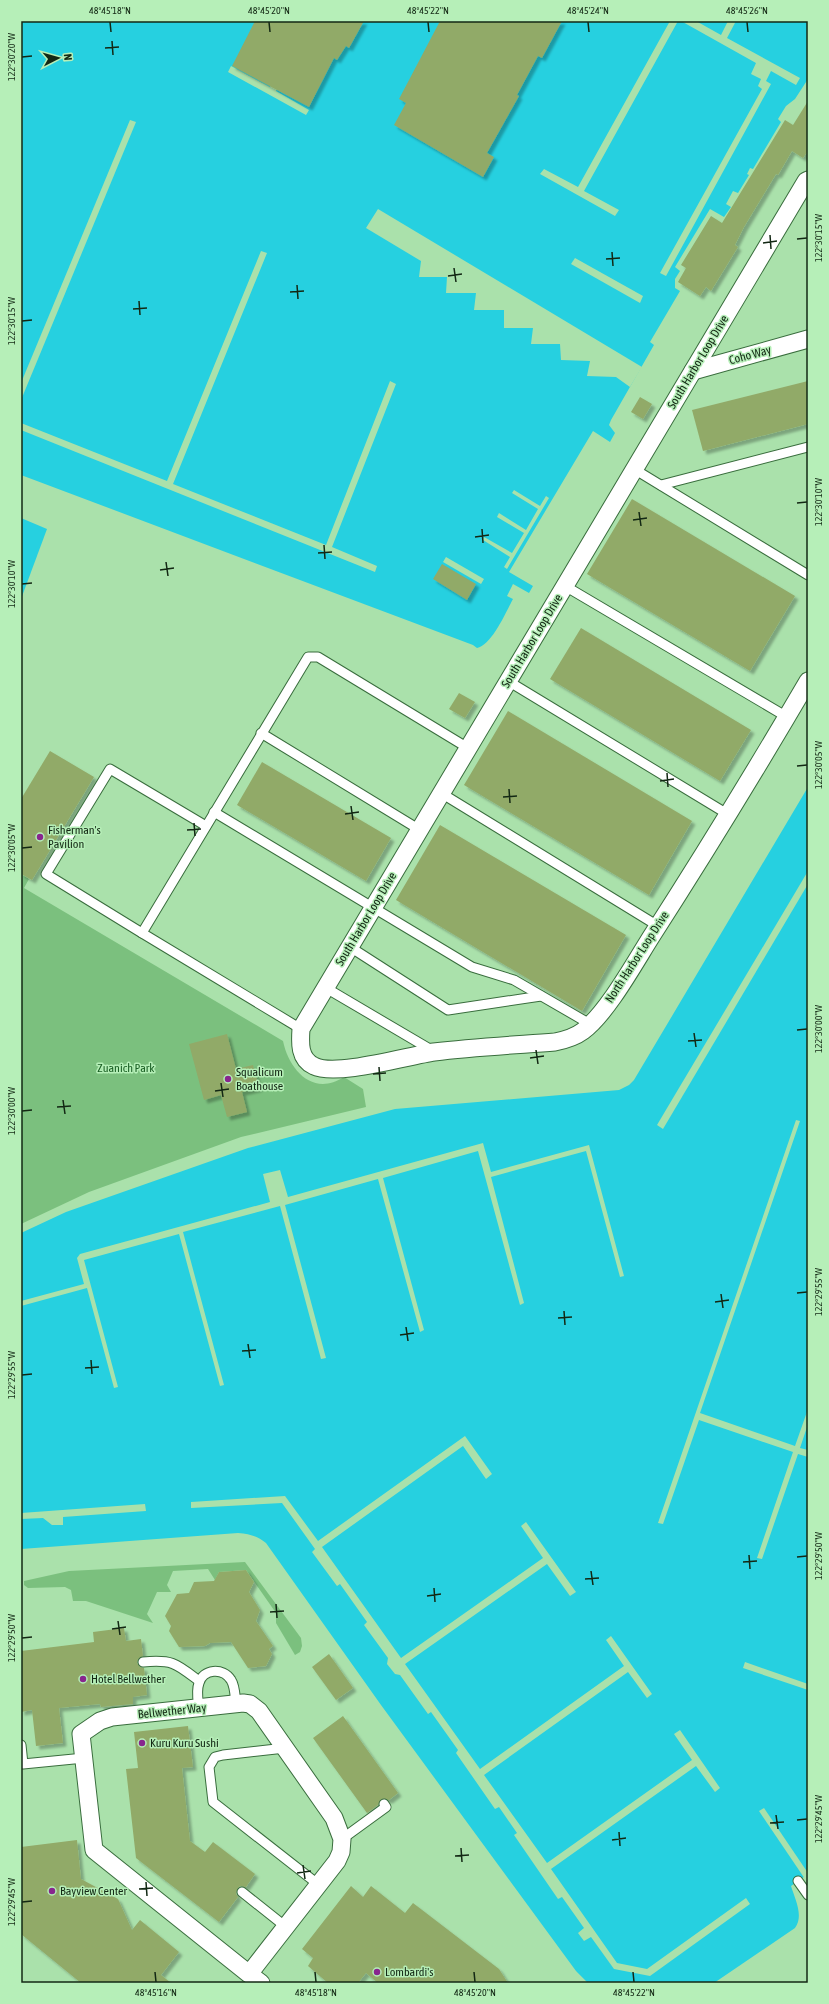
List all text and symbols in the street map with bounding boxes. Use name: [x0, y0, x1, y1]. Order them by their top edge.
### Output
text: 48°45'18"N: [89, 5, 131, 16]
text: 48°45'20"N: [248, 5, 290, 16]
text: 48°45'22"N: [407, 5, 449, 16]
text: 48°45'24"N: [567, 5, 609, 16]
text: 48°45'26"N: [726, 5, 768, 16]
text: 122°30'20"W: [6, 32, 17, 81]
north arrow: [38, 38, 78, 78]
text: N: [62, 53, 74, 61]
text: 122°30'15"W: [813, 213, 824, 262]
text: 122°30'15"W: [6, 296, 17, 345]
street label: South Harbor Loop Drive: [665, 313, 731, 411]
street label: Coho Way: [727, 343, 773, 367]
text: 122°30'10"W: [813, 477, 824, 526]
text: 122°30'10"W: [6, 559, 17, 608]
street label: South Harbor Loop Drive: [499, 592, 565, 690]
text: 122°30'05"W: [813, 740, 824, 789]
text: 122°30'05"W: [6, 823, 17, 872]
place label: Fisherman's Pavilion: [48, 823, 101, 851]
marker: Fisherman's Pavilion: [35, 832, 45, 842]
street label: South Harbor Loop Drive: [333, 870, 399, 968]
street label: North Harbor Loop Drive: [602, 909, 672, 1005]
text: 122°30'00"W: [813, 1004, 824, 1053]
park label: Zuanich Park: [97, 1061, 155, 1075]
place label: Squalicum Boathouse: [236, 1065, 283, 1093]
marker: Squalicum Boathouse: [223, 1074, 233, 1084]
text: 122°30'00"W: [6, 1086, 17, 1135]
text: 122°29'55"W: [813, 1267, 824, 1316]
text: 122°29'55"W: [6, 1350, 17, 1399]
text: 122°29'50"W: [813, 1531, 824, 1580]
text: 122°29'50"W: [6, 1613, 17, 1662]
place label: Hotel Bellwether: [91, 1672, 166, 1686]
marker: Hotel Bellwether: [78, 1674, 88, 1684]
street label: Bellwether Way: [137, 1700, 207, 1722]
place label: Kuru Kuru Sushi: [150, 1736, 219, 1750]
marker: Kuru Kuru Sushi: [137, 1738, 147, 1748]
text: 122°29'45"W: [813, 1794, 824, 1843]
text: 122°29'45"W: [6, 1877, 17, 1926]
place label: Bayview Center: [60, 1884, 128, 1898]
marker: Bayview Center: [47, 1886, 57, 1896]
place label: Lombardi's: [385, 1965, 433, 1979]
marker: Lombardi's: [372, 1967, 382, 1977]
text: 48°45'16"N: [135, 1987, 177, 1998]
text: 48°45'18"N: [295, 1987, 337, 1998]
text: 48°45'20"N: [454, 1987, 496, 1998]
text: 48°45'22"N: [613, 1987, 655, 1998]

